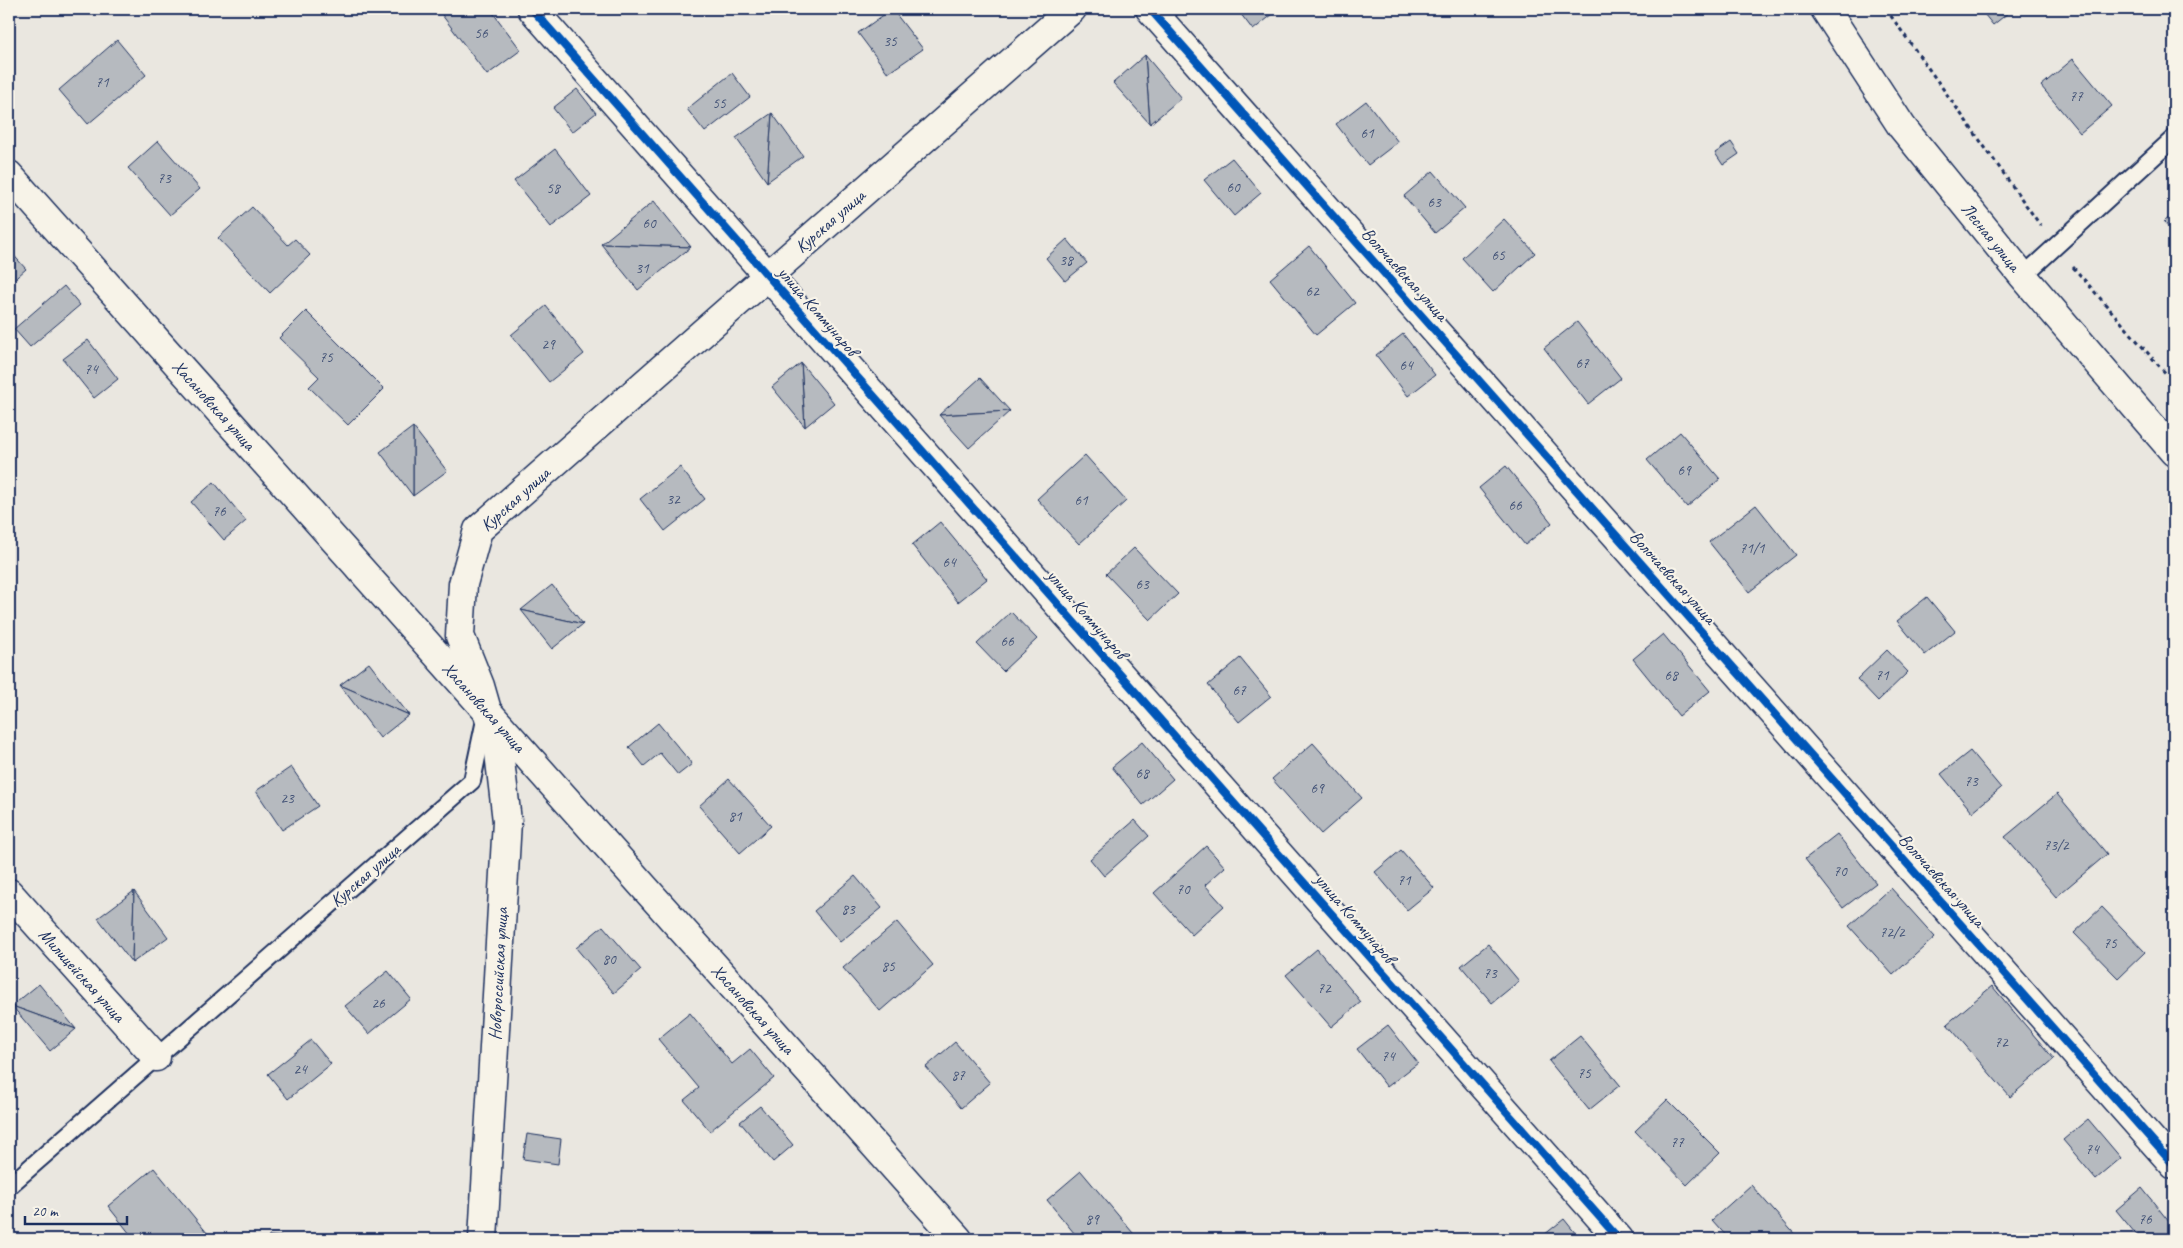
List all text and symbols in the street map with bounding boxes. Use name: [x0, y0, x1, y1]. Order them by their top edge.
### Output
house number: 56: [474, 24, 489, 43]
house number: 35: [883, 32, 898, 51]
house number: 71: [95, 73, 110, 92]
house number: 77: [2069, 87, 2084, 106]
house number: 55: [712, 94, 727, 113]
house number: 61: [1360, 124, 1375, 143]
house number: 73: [157, 169, 172, 188]
house number: 60: [1226, 178, 1241, 197]
house number: 58: [546, 179, 561, 198]
street label: Курская улица: [790, 183, 871, 258]
house number: 63: [1427, 193, 1442, 212]
street label: Лесная улица: [1957, 198, 2026, 277]
house number: 60: [642, 214, 657, 233]
street label: Волочаевская улица: [1357, 223, 1454, 327]
house number: 65: [1491, 246, 1506, 265]
house number: 38: [1059, 251, 1074, 270]
house number: 31: [635, 259, 650, 278]
street label: улица Коммунаров: [772, 261, 866, 364]
house number: 62: [1305, 282, 1320, 301]
house number: 29: [541, 335, 556, 354]
house number: 75: [319, 348, 334, 367]
house number: 67: [1575, 354, 1590, 373]
street label: Хасановская улица: [168, 355, 262, 456]
house number: 64: [1399, 356, 1414, 375]
house number: 74: [84, 360, 99, 379]
street label: Курская улица: [476, 461, 556, 536]
house number: 69: [1677, 461, 1692, 480]
house number: 32: [666, 490, 681, 509]
house number: 61: [1074, 491, 1089, 510]
house number: 66: [1508, 496, 1523, 515]
house number: 76: [212, 502, 227, 521]
street label: Волочаевская улица: [1625, 526, 1722, 630]
house number: 71/1: [1739, 539, 1766, 558]
house number: 64: [942, 553, 957, 572]
street label: улица Коммунаров: [1041, 564, 1135, 667]
house number: 63: [1135, 575, 1150, 594]
house number: 66: [1000, 632, 1015, 651]
street label: Хасановская улица: [438, 657, 532, 758]
house number: 68: [1664, 666, 1679, 685]
house number: 71: [1875, 666, 1890, 685]
house number: 67: [1232, 681, 1247, 700]
house number: 68: [1135, 764, 1150, 783]
house number: 73: [1964, 772, 1979, 791]
house number: 69: [1310, 779, 1325, 798]
house number: 23: [280, 789, 295, 808]
house number: 81: [728, 807, 743, 826]
street label: Волочаевская улица: [1894, 829, 1991, 933]
house number: 73/2: [2043, 836, 2070, 855]
street label: Курская улица: [325, 837, 406, 912]
house number: 70: [1833, 862, 1848, 881]
street label: улица Коммунаров: [1309, 868, 1403, 971]
house number: 71: [1397, 871, 1412, 890]
house number: 70: [1176, 880, 1191, 899]
house number: 83: [841, 900, 856, 919]
street label: Новороссийская улица: [484, 905, 513, 1041]
house number: 72/2: [1879, 923, 1906, 942]
street label: Милицейская улица: [34, 924, 131, 1028]
house number: 75: [2103, 934, 2118, 953]
house number: 80: [602, 950, 617, 969]
house number: 85: [881, 957, 896, 976]
street label: Хасановская улица: [707, 959, 801, 1060]
house number: 73: [1483, 964, 1498, 983]
house number: 72: [1317, 979, 1332, 998]
house number: 26: [371, 994, 386, 1013]
house number: 72: [1994, 1033, 2009, 1052]
house number: 74: [1381, 1047, 1396, 1066]
house number: 24: [293, 1060, 308, 1079]
house number: 75: [1577, 1064, 1592, 1083]
house number: 87: [951, 1066, 966, 1085]
house number: 77: [1670, 1133, 1685, 1152]
house number: 74: [2085, 1140, 2100, 1159]
scale bar: [25, 1193, 128, 1225]
text: 20 m: [32, 1202, 59, 1221]
house number: 89: [1085, 1210, 1100, 1229]
house number: 76: [2138, 1210, 2153, 1229]

